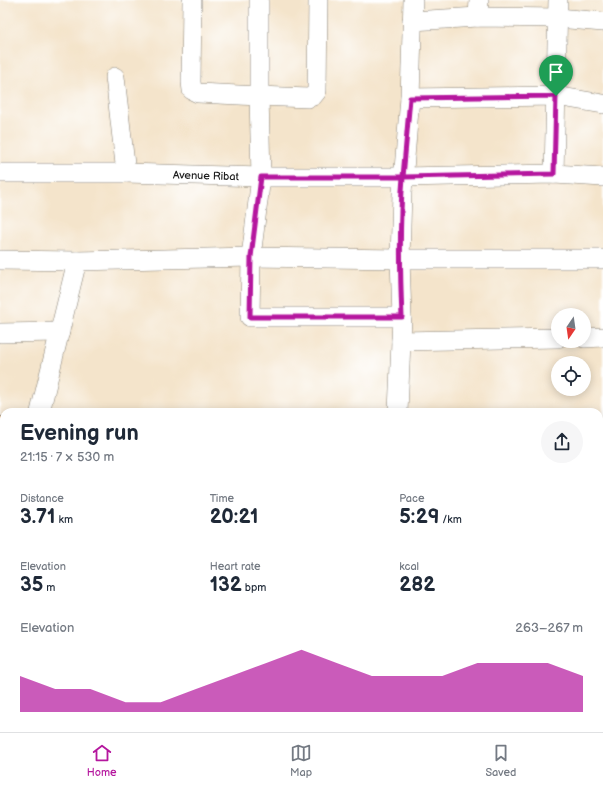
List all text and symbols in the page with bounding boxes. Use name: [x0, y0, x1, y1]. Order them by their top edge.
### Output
pin: [539, 55, 573, 96]
icon: arrive: [545, 61, 567, 83]
street label: Avenue Ribat: [173, 168, 240, 183]
north arrow: [551, 308, 591, 348]
map controls: [551, 308, 591, 396]
button: locate: [551, 356, 591, 396]
text: Evening run: [20, 420, 139, 447]
button: share: [541, 421, 583, 463]
text: 21:15 · 7 × 530 m: [20, 449, 114, 465]
text: Distance: [20, 492, 64, 505]
text: Time: [210, 492, 234, 505]
text: Pace: [399, 492, 424, 505]
text: 3.71: [20, 505, 56, 529]
text: 20:21: [210, 505, 259, 529]
text: 5:29: [399, 505, 439, 529]
text: km: [56, 513, 73, 526]
text: /km: [439, 513, 462, 526]
text: Elevation: [20, 560, 66, 573]
text: Heart rate: [210, 560, 260, 573]
text: kcal: [399, 560, 419, 573]
text: 35: [20, 573, 43, 597]
text: 132: [210, 573, 242, 597]
text: 282: [399, 573, 435, 597]
text: m: [43, 581, 55, 594]
text: bpm: [242, 581, 266, 594]
text: Elevation: [20, 620, 74, 636]
text: 263–267 m: [515, 620, 583, 636]
tab: Home: [87, 742, 117, 779]
tab: Map: [290, 742, 312, 779]
tab: Saved: [485, 742, 516, 779]

